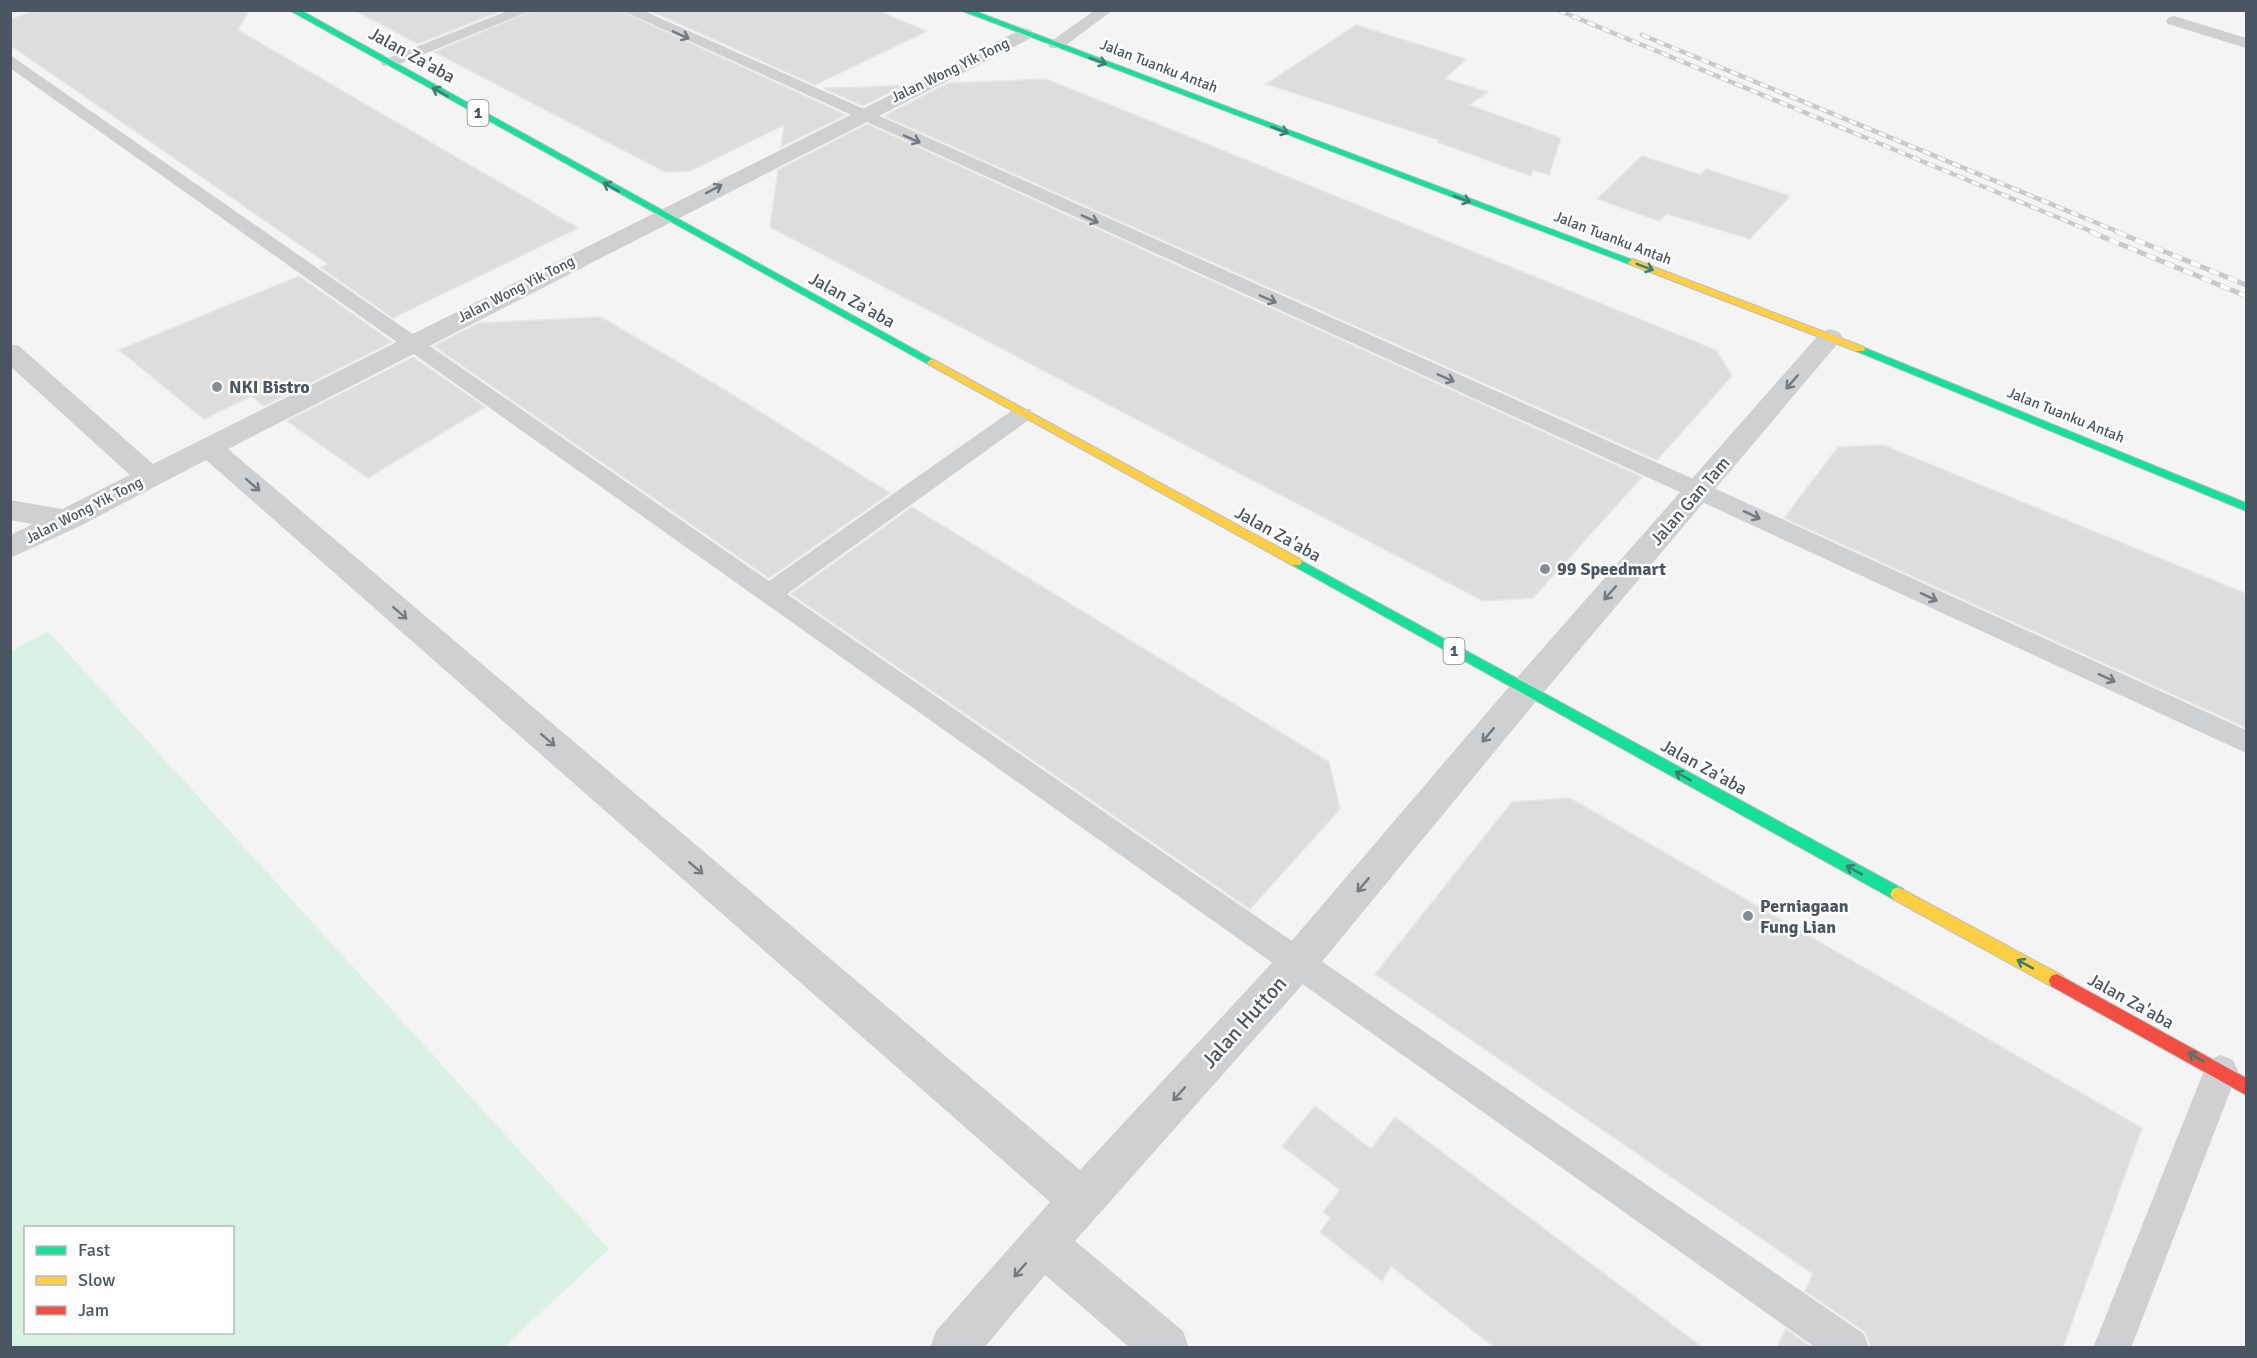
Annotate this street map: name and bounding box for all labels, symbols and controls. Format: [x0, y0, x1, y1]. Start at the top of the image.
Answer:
street label: Jalan Za'aba [365, 22, 459, 88]
one-way arrow [672, 29, 690, 41]
street label: Jalan Wong Yik Tong [888, 34, 1012, 106]
street label: Jalan Tuanku Antah [1098, 35, 1220, 97]
one-way arrow [1088, 56, 1106, 67]
one-way arrow [432, 86, 450, 97]
road number: 1 [468, 100, 488, 126]
one-way arrow [1270, 125, 1289, 136]
one-way arrow [903, 134, 921, 146]
one-way arrow [603, 181, 620, 193]
one-way arrow [705, 183, 722, 195]
one-way arrow [1453, 194, 1471, 205]
street label: Jalan Tuanku Antah [1552, 207, 1674, 269]
one-way arrow [1081, 214, 1099, 225]
street label: Jalan Wong Yik Tong [454, 252, 578, 326]
one-way arrow [1635, 263, 1654, 274]
street label: Jalan Za'aba [805, 267, 899, 333]
one-way arrow [1259, 293, 1277, 305]
one-way arrow [1437, 373, 1455, 384]
one-way arrow [1786, 374, 1799, 390]
place label: NKI Bistro [229, 376, 310, 398]
marker: NKI Bistro [210, 380, 224, 394]
street label: Jalan Tuanku Antah [2005, 383, 2127, 447]
street label: Jalan Gan Tam [1645, 452, 1735, 550]
street label: Jalan Wong Yik Tong [22, 473, 146, 547]
one-way arrow [244, 478, 260, 492]
street label: Jalan Za'aba [1231, 501, 1325, 567]
one-way arrow [1743, 510, 1761, 522]
place label: 99 Speedmart [1557, 558, 1666, 580]
marker: 99 Speedmart [1538, 562, 1552, 576]
one-way arrow [1604, 585, 1617, 601]
one-way arrow [1920, 591, 1938, 603]
one-way arrow [392, 606, 407, 620]
road number: 1 [1444, 638, 1464, 664]
one-way arrow [2097, 673, 2115, 684]
one-way arrow [1482, 727, 1495, 743]
one-way arrow [540, 733, 555, 747]
street label: Jalan Za'aba [1657, 734, 1751, 800]
one-way arrow [1675, 770, 1692, 782]
one-way arrow [687, 860, 703, 874]
one-way arrow [1846, 864, 1863, 876]
one-way arrow [1356, 877, 1370, 892]
place label: Perniagaan Fung Lian [1760, 895, 1849, 938]
marker: Perniagaan Fung Lian [1741, 909, 1755, 923]
one-way arrow [2017, 958, 2035, 969]
street label: Jalan Za'aba [2084, 968, 2178, 1034]
street label: Jalan Hutton [1196, 971, 1292, 1073]
one-way arrow [2188, 1051, 2206, 1062]
one-way arrow [1172, 1086, 1186, 1101]
legend [24, 1226, 234, 1334]
text: Fast [78, 1239, 110, 1261]
one-way arrow [1013, 1262, 1027, 1277]
text: Slow [78, 1269, 115, 1291]
text: Jam [78, 1299, 109, 1321]

